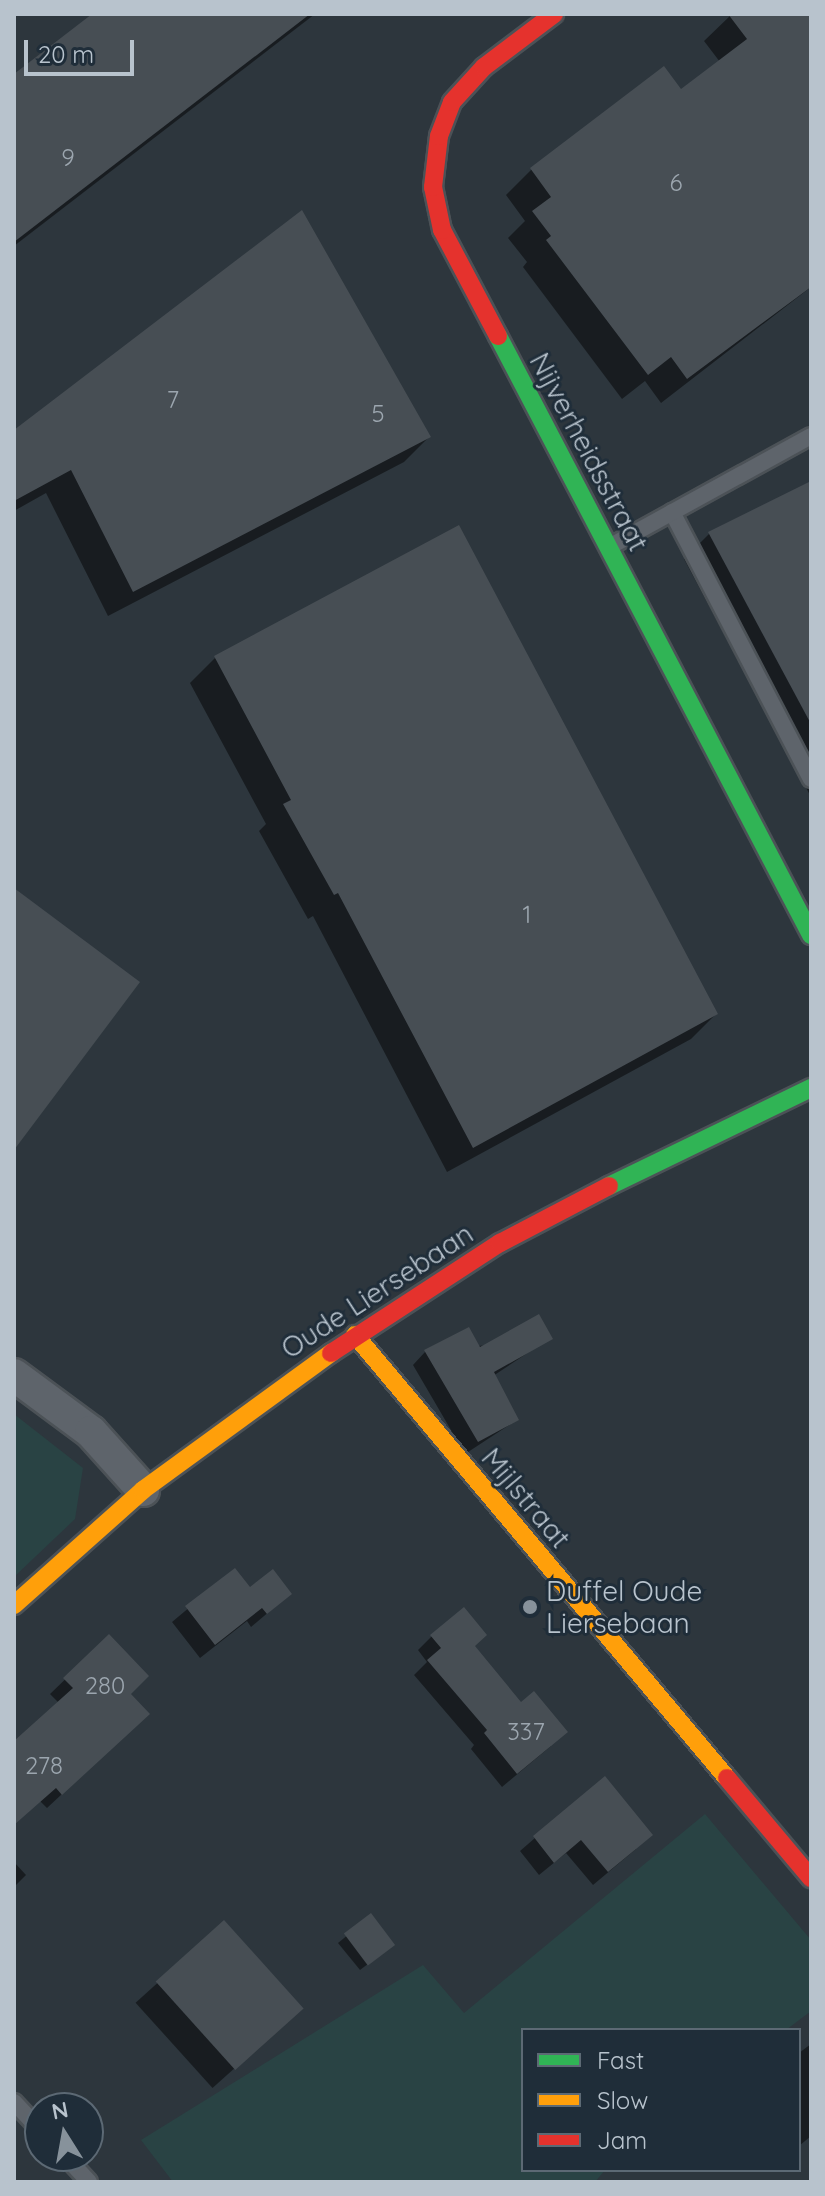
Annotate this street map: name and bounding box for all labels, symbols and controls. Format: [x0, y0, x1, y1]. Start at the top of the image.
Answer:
scale bar [28, 24, 138, 74]
text: 20 m [38, 39, 94, 69]
house number: 9 [61, 144, 75, 172]
house number: 6 [670, 169, 682, 197]
street label: Nijverheidsstraat [523, 347, 655, 557]
house number: 7 [167, 386, 179, 414]
house number: 5 [371, 400, 385, 428]
house number: 1 [523, 901, 531, 929]
street label: Oude Liersebaan [275, 1217, 479, 1365]
street label: Mijlstraat [475, 1441, 577, 1555]
place label: Duffel Oude Liersebaan [546, 1574, 702, 1640]
marker: Duffel Oude Liersebaan [521, 1598, 539, 1616]
house number: 280 [85, 1672, 125, 1700]
house number: 337 [507, 1718, 545, 1746]
house number: 278 [25, 1752, 63, 1780]
legend [521, 2028, 801, 2172]
text: Fast [597, 2045, 644, 2075]
text: Slow [597, 2085, 648, 2115]
north arrow [24, 2092, 104, 2172]
text: N [49, 2095, 70, 2126]
text: Jam [597, 2125, 647, 2155]

